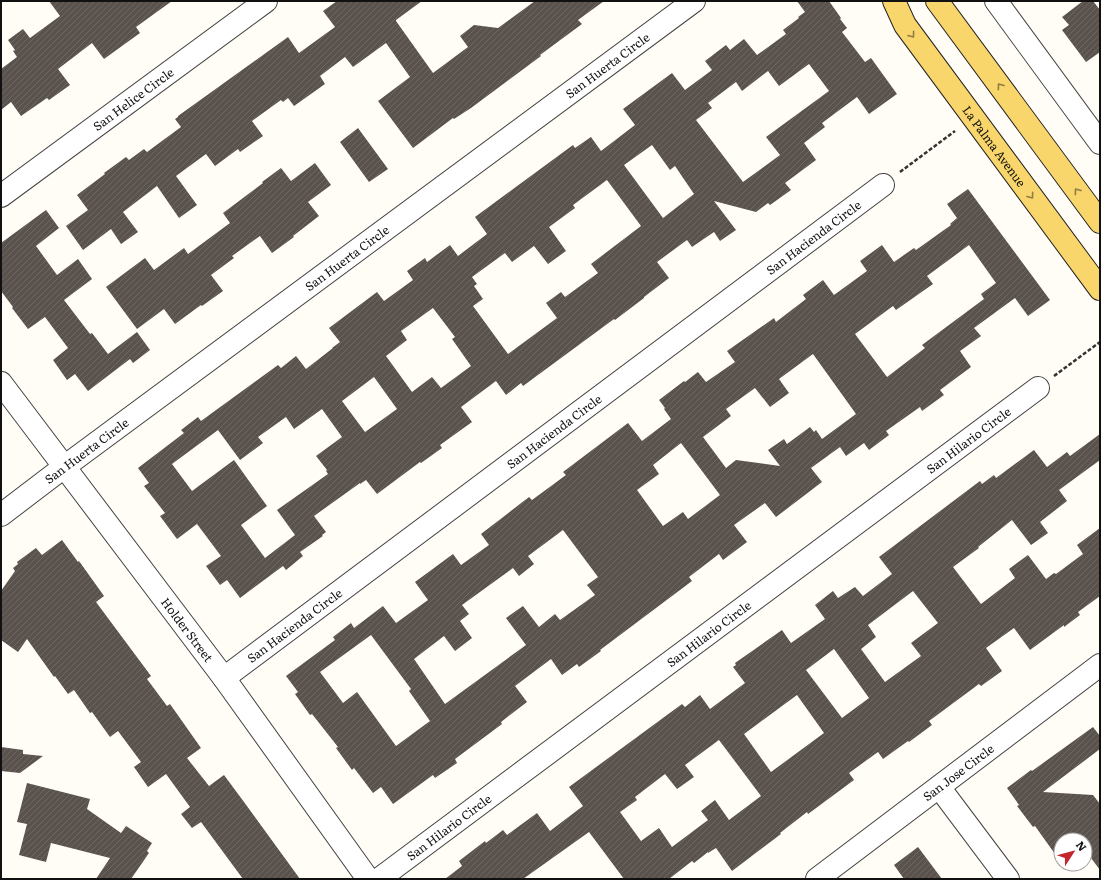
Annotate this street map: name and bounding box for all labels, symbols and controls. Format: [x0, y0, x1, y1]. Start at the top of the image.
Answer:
street label: San Huerta Circle [562, 28, 653, 102]
one-way arrow [908, 31, 915, 38]
street label: San Helice Circle [89, 63, 177, 135]
one-way arrow [997, 83, 1005, 90]
street label: La Palma Avenue [958, 102, 1030, 190]
one-way arrow [1075, 188, 1082, 195]
one-way arrow [1026, 192, 1034, 199]
street label: San Hacienda Circle [762, 196, 865, 279]
street label: San Huerta Circle [301, 221, 393, 295]
street label: San Hacienda Circle [503, 390, 605, 473]
street label: San Hilario Circle [922, 402, 1014, 477]
street label: San Huerta Circle [41, 413, 132, 488]
street label: San Hacienda Circle [243, 584, 346, 667]
street label: Holder Street [157, 594, 218, 666]
street label: San Hilario Circle [663, 596, 755, 671]
street label: San Jose Circle [919, 739, 997, 805]
street label: San Hilario Circle [403, 790, 495, 865]
north arrow [1053, 832, 1093, 872]
text: N [1073, 837, 1091, 854]

